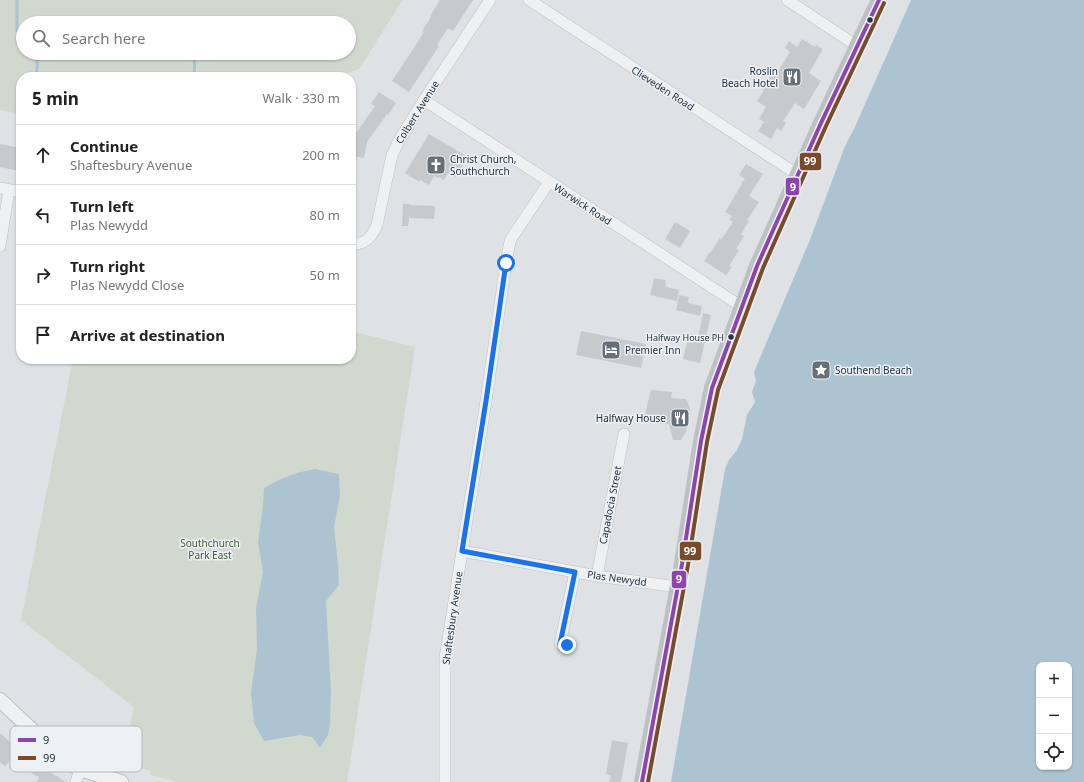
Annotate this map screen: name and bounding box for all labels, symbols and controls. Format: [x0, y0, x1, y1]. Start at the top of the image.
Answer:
unlabelled marker [865, 15, 875, 25]
search box [16, 16, 356, 60]
icon: search [30, 27, 52, 49]
text: Search here [62, 28, 145, 48]
street label: Clieveden Road [629, 62, 697, 114]
place label: Roslin Beach Hotel [721, 64, 778, 90]
restaurant icon: Roslin Beach Hotel [781, 66, 803, 88]
street label: Colbert Avenue [392, 77, 442, 146]
text: 5 min [32, 87, 79, 110]
text: Walk · 330 m [262, 89, 340, 107]
text: Continue [70, 136, 138, 156]
icon: ahead [32, 144, 54, 166]
text: 200 m [302, 146, 340, 164]
place label: Christ Church, Southchurch [450, 152, 516, 178]
line badge: 99 [799, 152, 822, 171]
text: 99 [804, 153, 816, 168]
church icon: Christ Church, Southchurch [425, 154, 447, 176]
text: Shaftesbury Avenue [70, 156, 192, 174]
line badge: 9 [785, 177, 800, 196]
text: 9 [790, 179, 796, 194]
street label: Warwick Road [551, 180, 615, 228]
text: Turn left [70, 196, 134, 216]
icon: left [32, 204, 54, 226]
text: 80 m [310, 206, 340, 224]
text: Plas Newydd [70, 216, 148, 234]
route start [497, 254, 515, 272]
text: Turn right [70, 256, 145, 276]
icon: right [32, 264, 54, 286]
text: 50 m [310, 266, 340, 284]
text: Plas Newydd Close [70, 276, 184, 294]
icon: arrive [32, 324, 54, 346]
text: Arrive at destination [70, 325, 225, 345]
place label: Halfway House PH [646, 331, 724, 344]
marker: Halfway House PH [726, 332, 736, 342]
hotel icon: Premier Inn [600, 339, 622, 361]
place label: Premier Inn [625, 343, 681, 357]
place icon: Southend Beach [810, 359, 832, 381]
place label: Southend Beach [835, 363, 912, 377]
restaurant icon: Halfway House [669, 407, 691, 429]
place label: Halfway House [596, 411, 666, 425]
street label: Capadocia Street [596, 464, 625, 545]
park label: Southchurch Park East [180, 536, 240, 562]
line badge: 99 [679, 541, 702, 561]
text: 99 [684, 543, 696, 558]
street label: Plas Newydd [586, 567, 648, 589]
street label: Shaftesbury Avenue [439, 570, 466, 666]
line badge: 9 [671, 570, 687, 589]
text: 9 [676, 571, 682, 586]
route end [558, 636, 576, 654]
map controls [1036, 662, 1072, 770]
button: + [1036, 662, 1072, 698]
button: − [1036, 698, 1072, 734]
legend [10, 726, 142, 772]
text: 9 [43, 732, 49, 747]
button: locate [1036, 734, 1072, 770]
text: 99 [43, 750, 56, 765]

